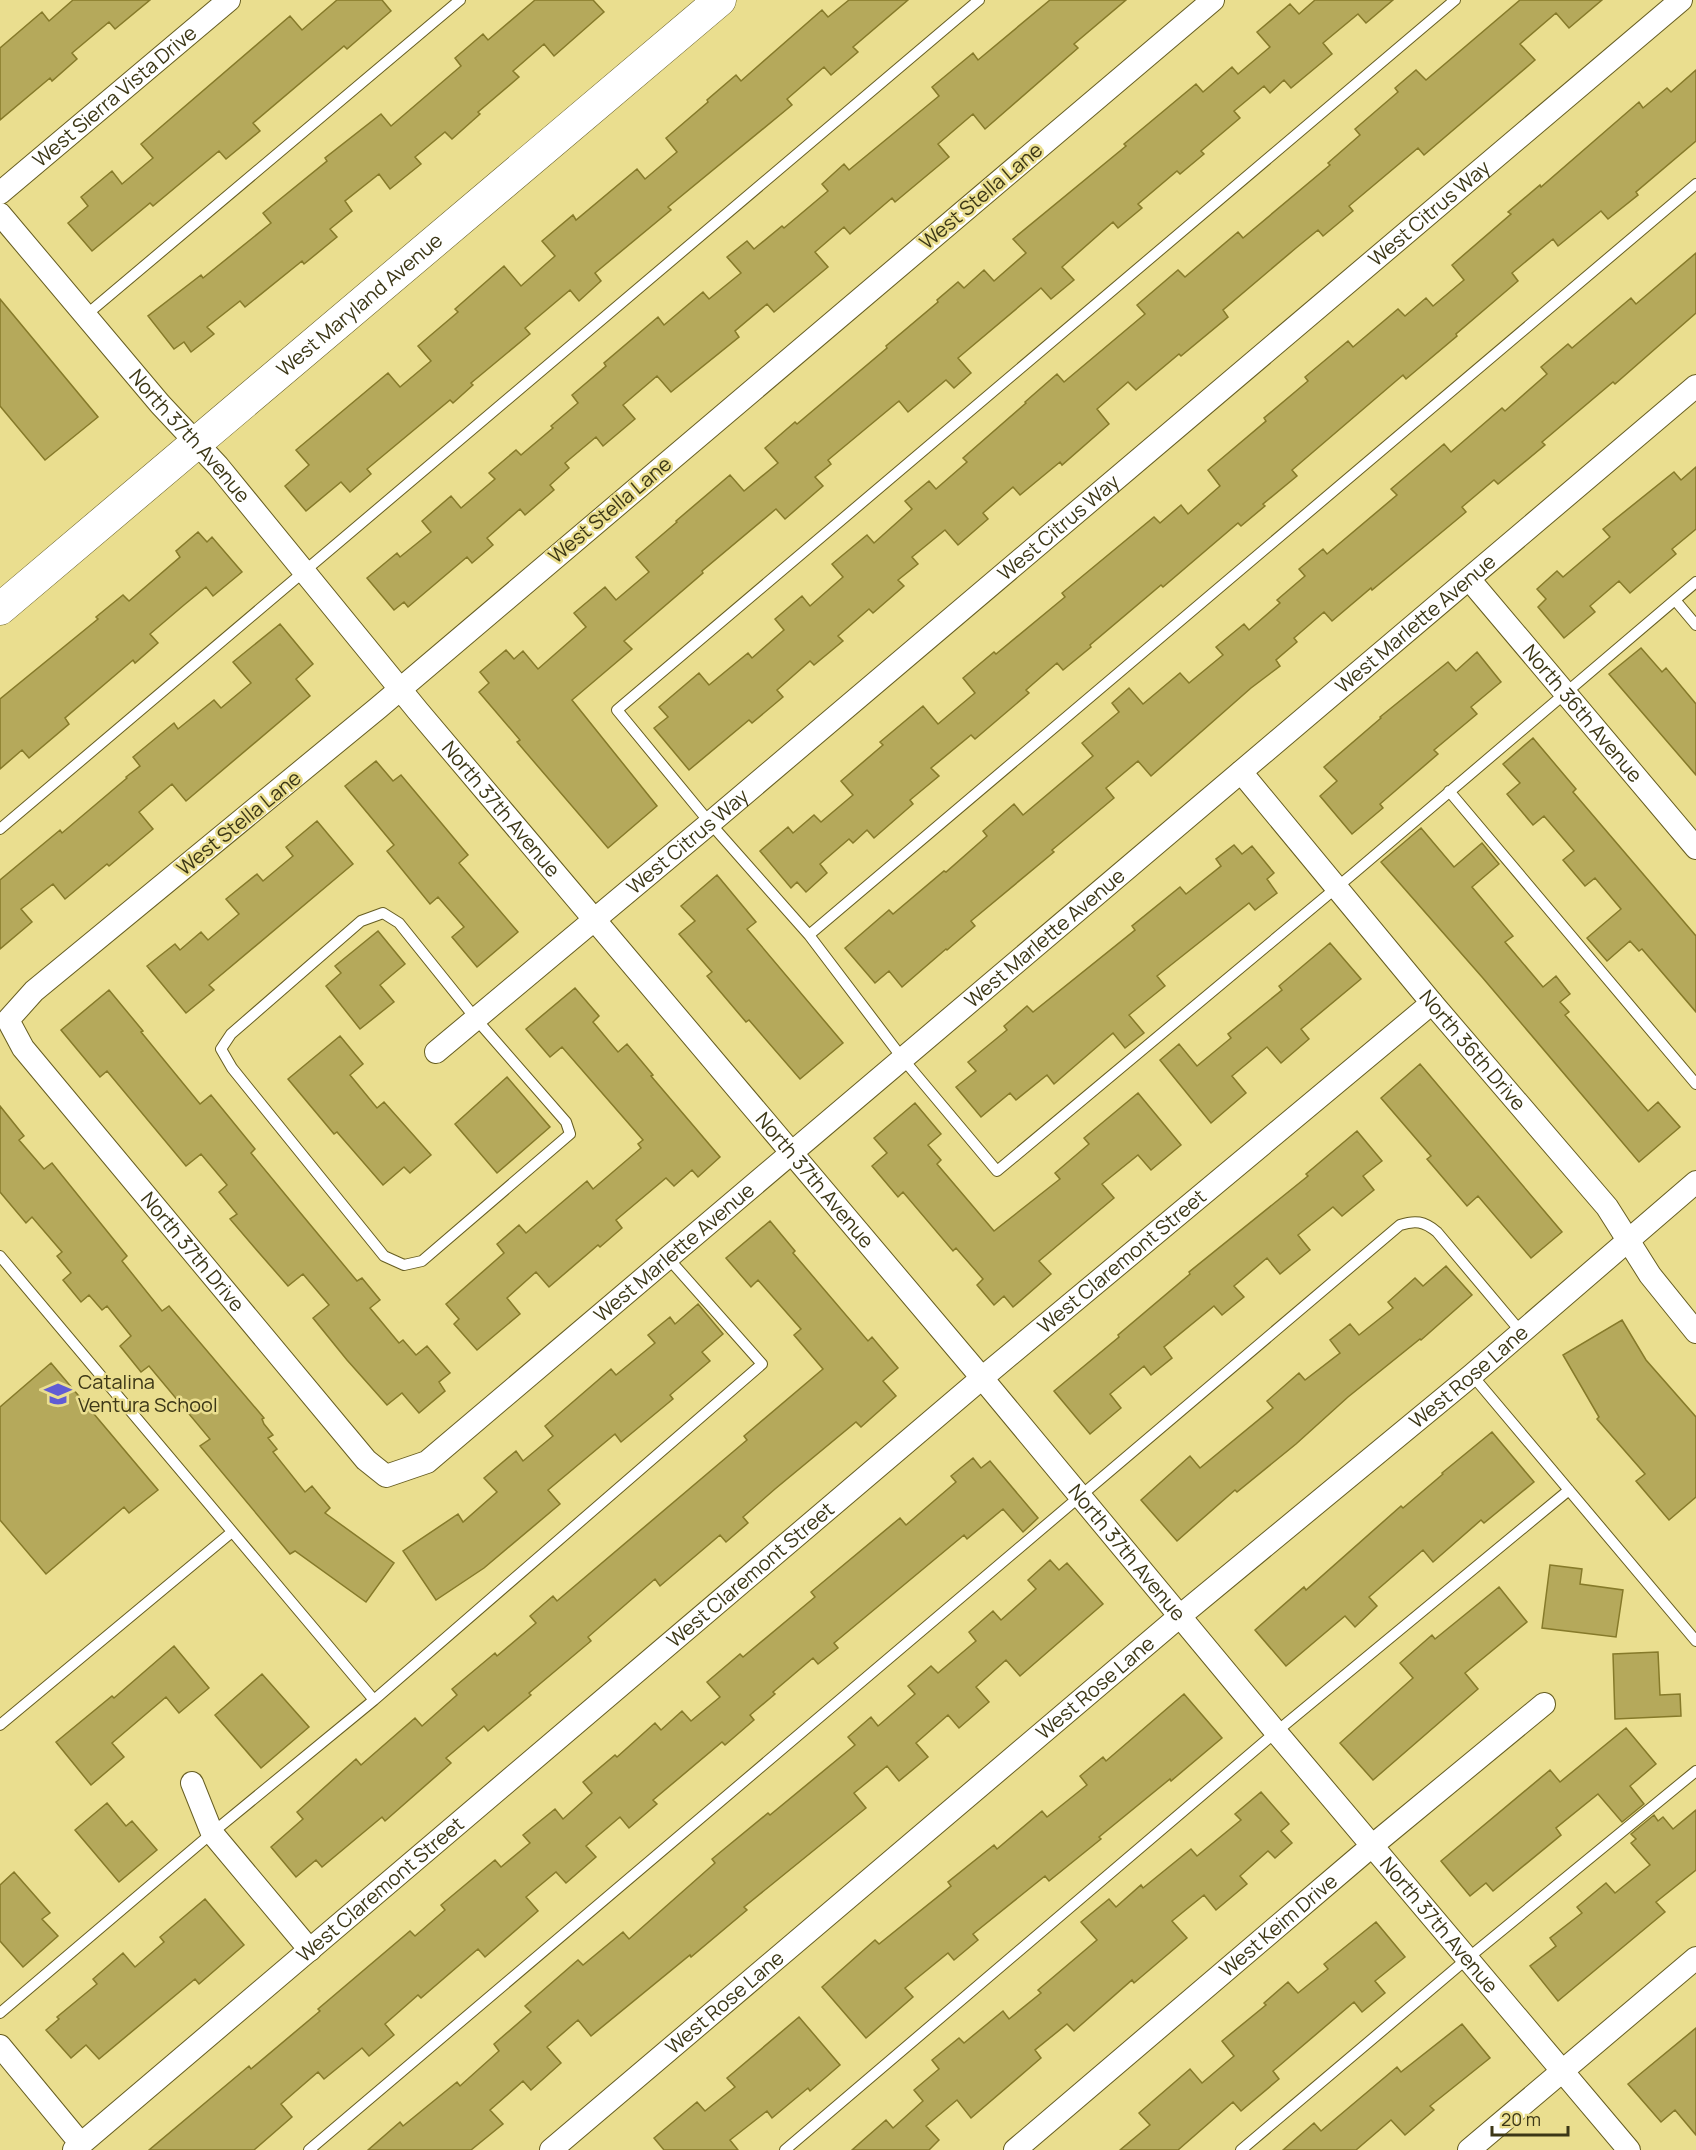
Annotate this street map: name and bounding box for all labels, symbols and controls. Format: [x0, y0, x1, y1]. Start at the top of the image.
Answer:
street label: West Sierra Vista Drive [27, 19, 202, 173]
street label: West Stella Lane [914, 136, 1048, 255]
street label: West Citrus Way [1363, 153, 1496, 272]
street label: West Maryland Avenue [271, 227, 448, 382]
street label: North 37th Avenue [123, 363, 257, 508]
street label: West Stella Lane [543, 450, 677, 569]
street label: West Citrus Way [992, 468, 1125, 586]
street label: West Marlette Avenue [1329, 548, 1501, 699]
street label: North 36th Avenue [1517, 639, 1649, 788]
street label: North 37th Avenue [436, 735, 567, 882]
street label: West Stella Lane [171, 764, 306, 881]
street label: West Citrus Way [621, 782, 754, 900]
street label: West Marlette Avenue [959, 862, 1130, 1013]
street label: North 36th Drive [1414, 984, 1532, 1116]
street label: North 37th Avenue [750, 1106, 880, 1254]
street label: West Marlette Avenue [588, 1176, 760, 1328]
street label: West Claremont Street [1032, 1183, 1212, 1339]
street label: North 37th Drive [135, 1186, 251, 1317]
street label: West Rose Lane [1403, 1319, 1533, 1434]
place label: Catalina Ventura School [78, 1368, 218, 1418]
school or university icon: Catalina Ventura School [43, 1379, 73, 1409]
street label: North 37th Avenue [1063, 1478, 1192, 1626]
street label: West Claremont Street [661, 1496, 840, 1653]
street label: West Rose Lane [1030, 1630, 1160, 1745]
street label: West Claremont Street [291, 1810, 469, 1968]
street label: North 37th Avenue [1374, 1851, 1505, 1999]
street label: West Keim Drive [1213, 1867, 1343, 1983]
street label: West Rose Lane [660, 1944, 789, 2060]
scale bar [1492, 2099, 1568, 2137]
text: 20 m [1501, 2107, 1541, 2131]

